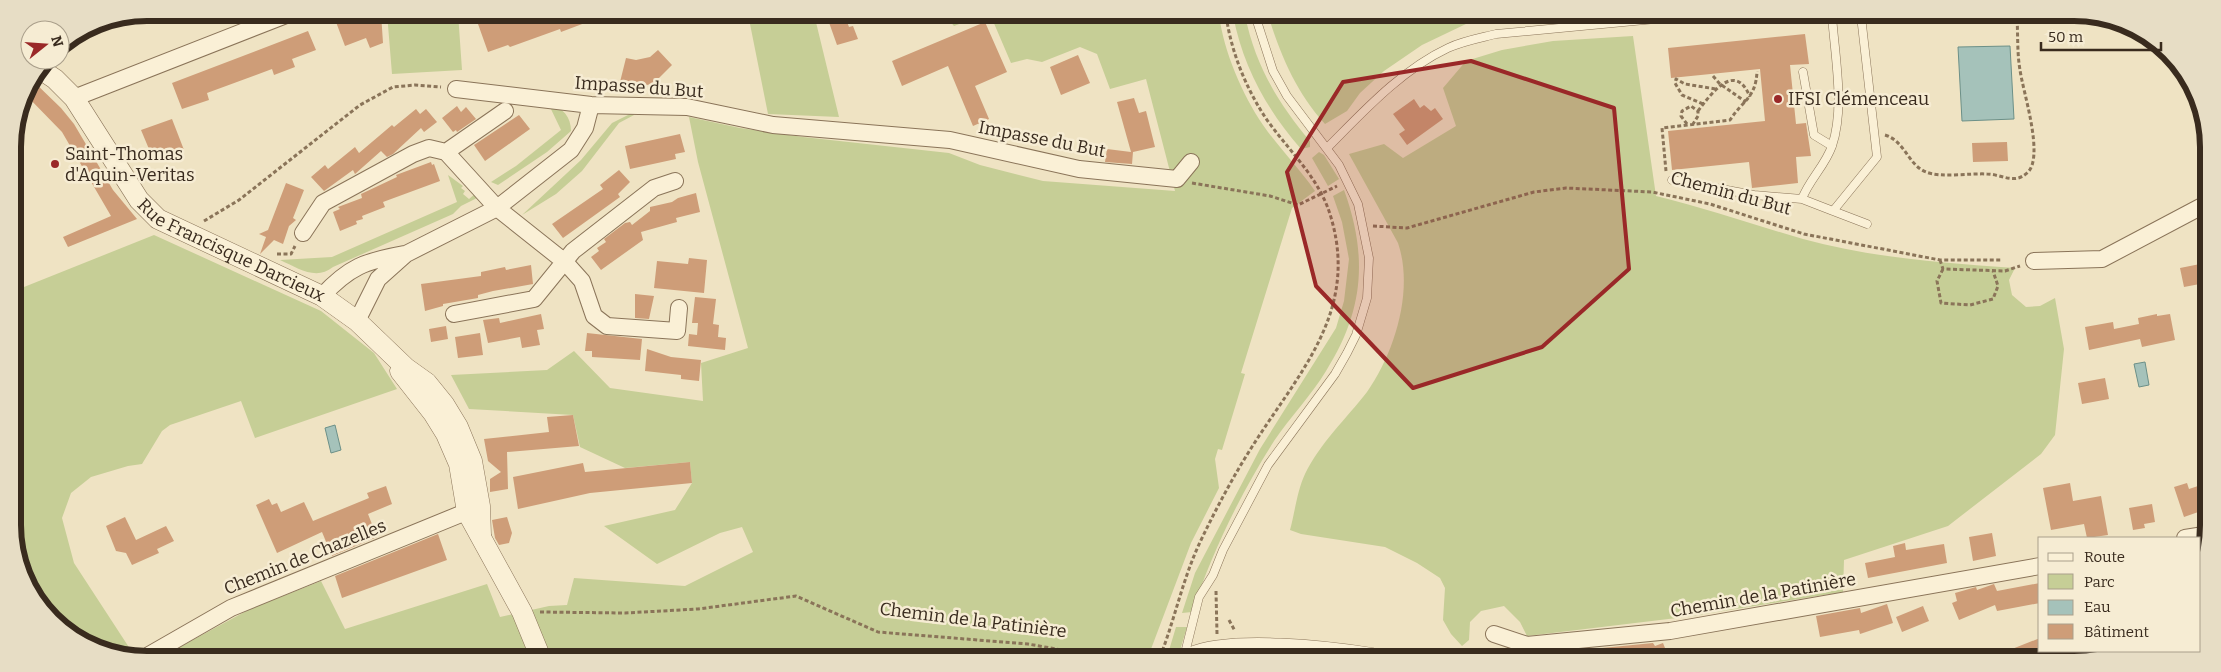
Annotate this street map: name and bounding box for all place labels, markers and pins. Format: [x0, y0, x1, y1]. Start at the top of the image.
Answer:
place label: IFSI Clémenceau [1788, 88, 1929, 110]
marker: IFSI Clémenceau [1772, 93, 1784, 105]
place label: Saint-Thomas d'Aquin-Veritas [65, 143, 195, 186]
marker: Saint-Thomas d'Aquin-Veritas [49, 158, 61, 170]

